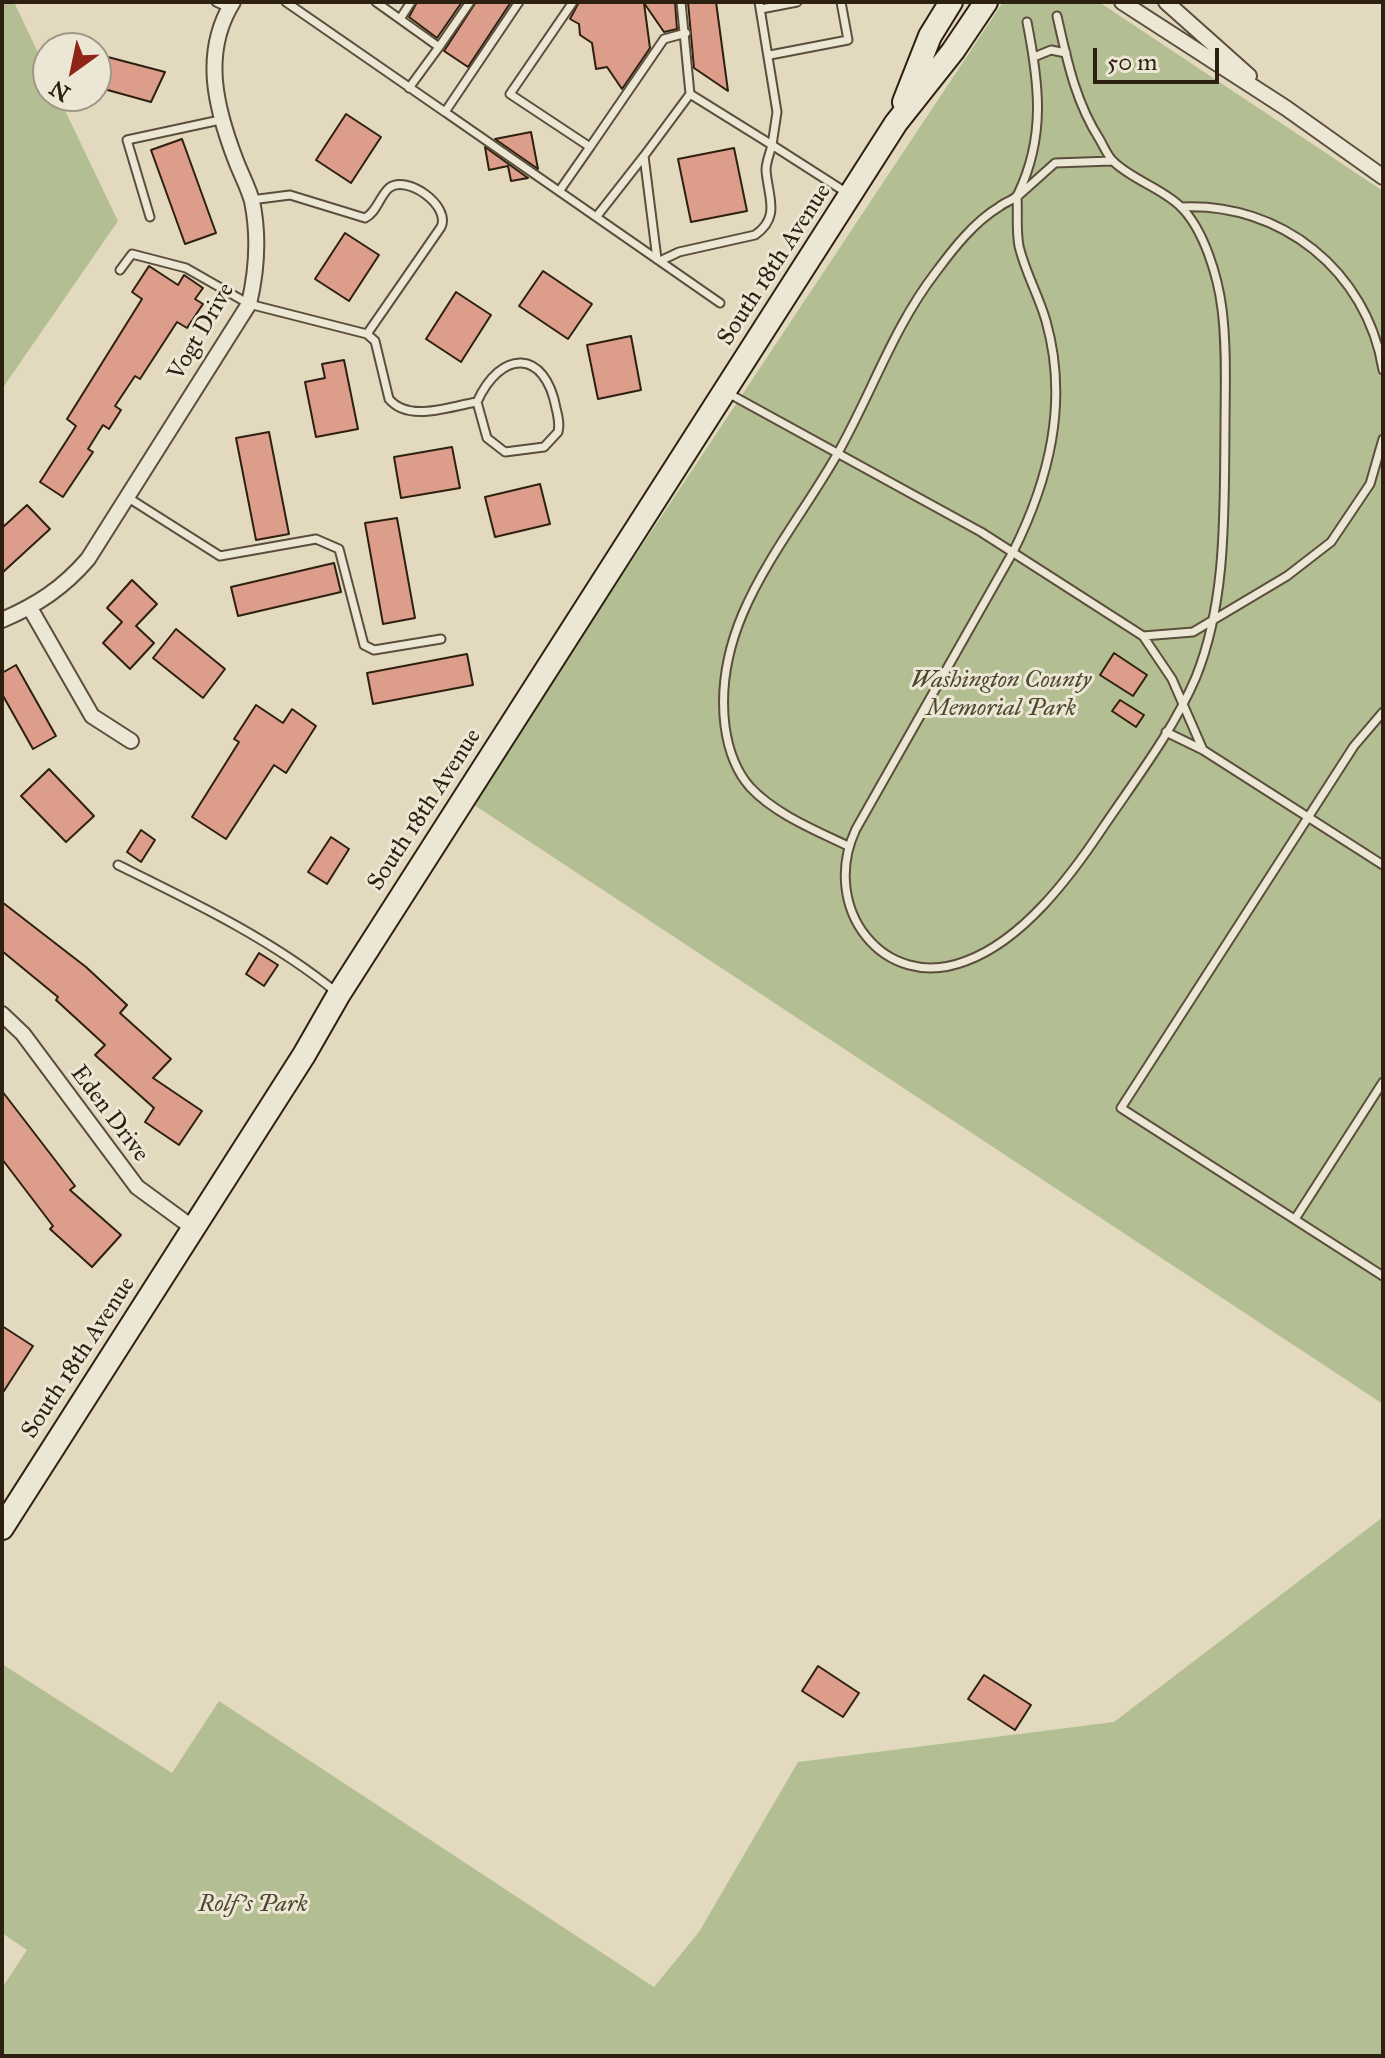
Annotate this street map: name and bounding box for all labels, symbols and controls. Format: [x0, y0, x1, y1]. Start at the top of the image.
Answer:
north arrow [32, 32, 112, 112]
scale bar [1097, 32, 1223, 82]
text: 50 m [1107, 47, 1157, 77]
text: N [45, 74, 75, 107]
street label: South 18th Avenue [712, 179, 838, 351]
street label: Vogt Drive [163, 278, 241, 386]
park label: Washington County Memorial Park [911, 667, 1091, 723]
street label: South 18th Avenue [362, 724, 488, 896]
street label: Eden Drive [64, 1060, 154, 1168]
street label: South 18th Avenue [16, 1272, 142, 1444]
park label: Rolf's Park [198, 1891, 308, 1919]

